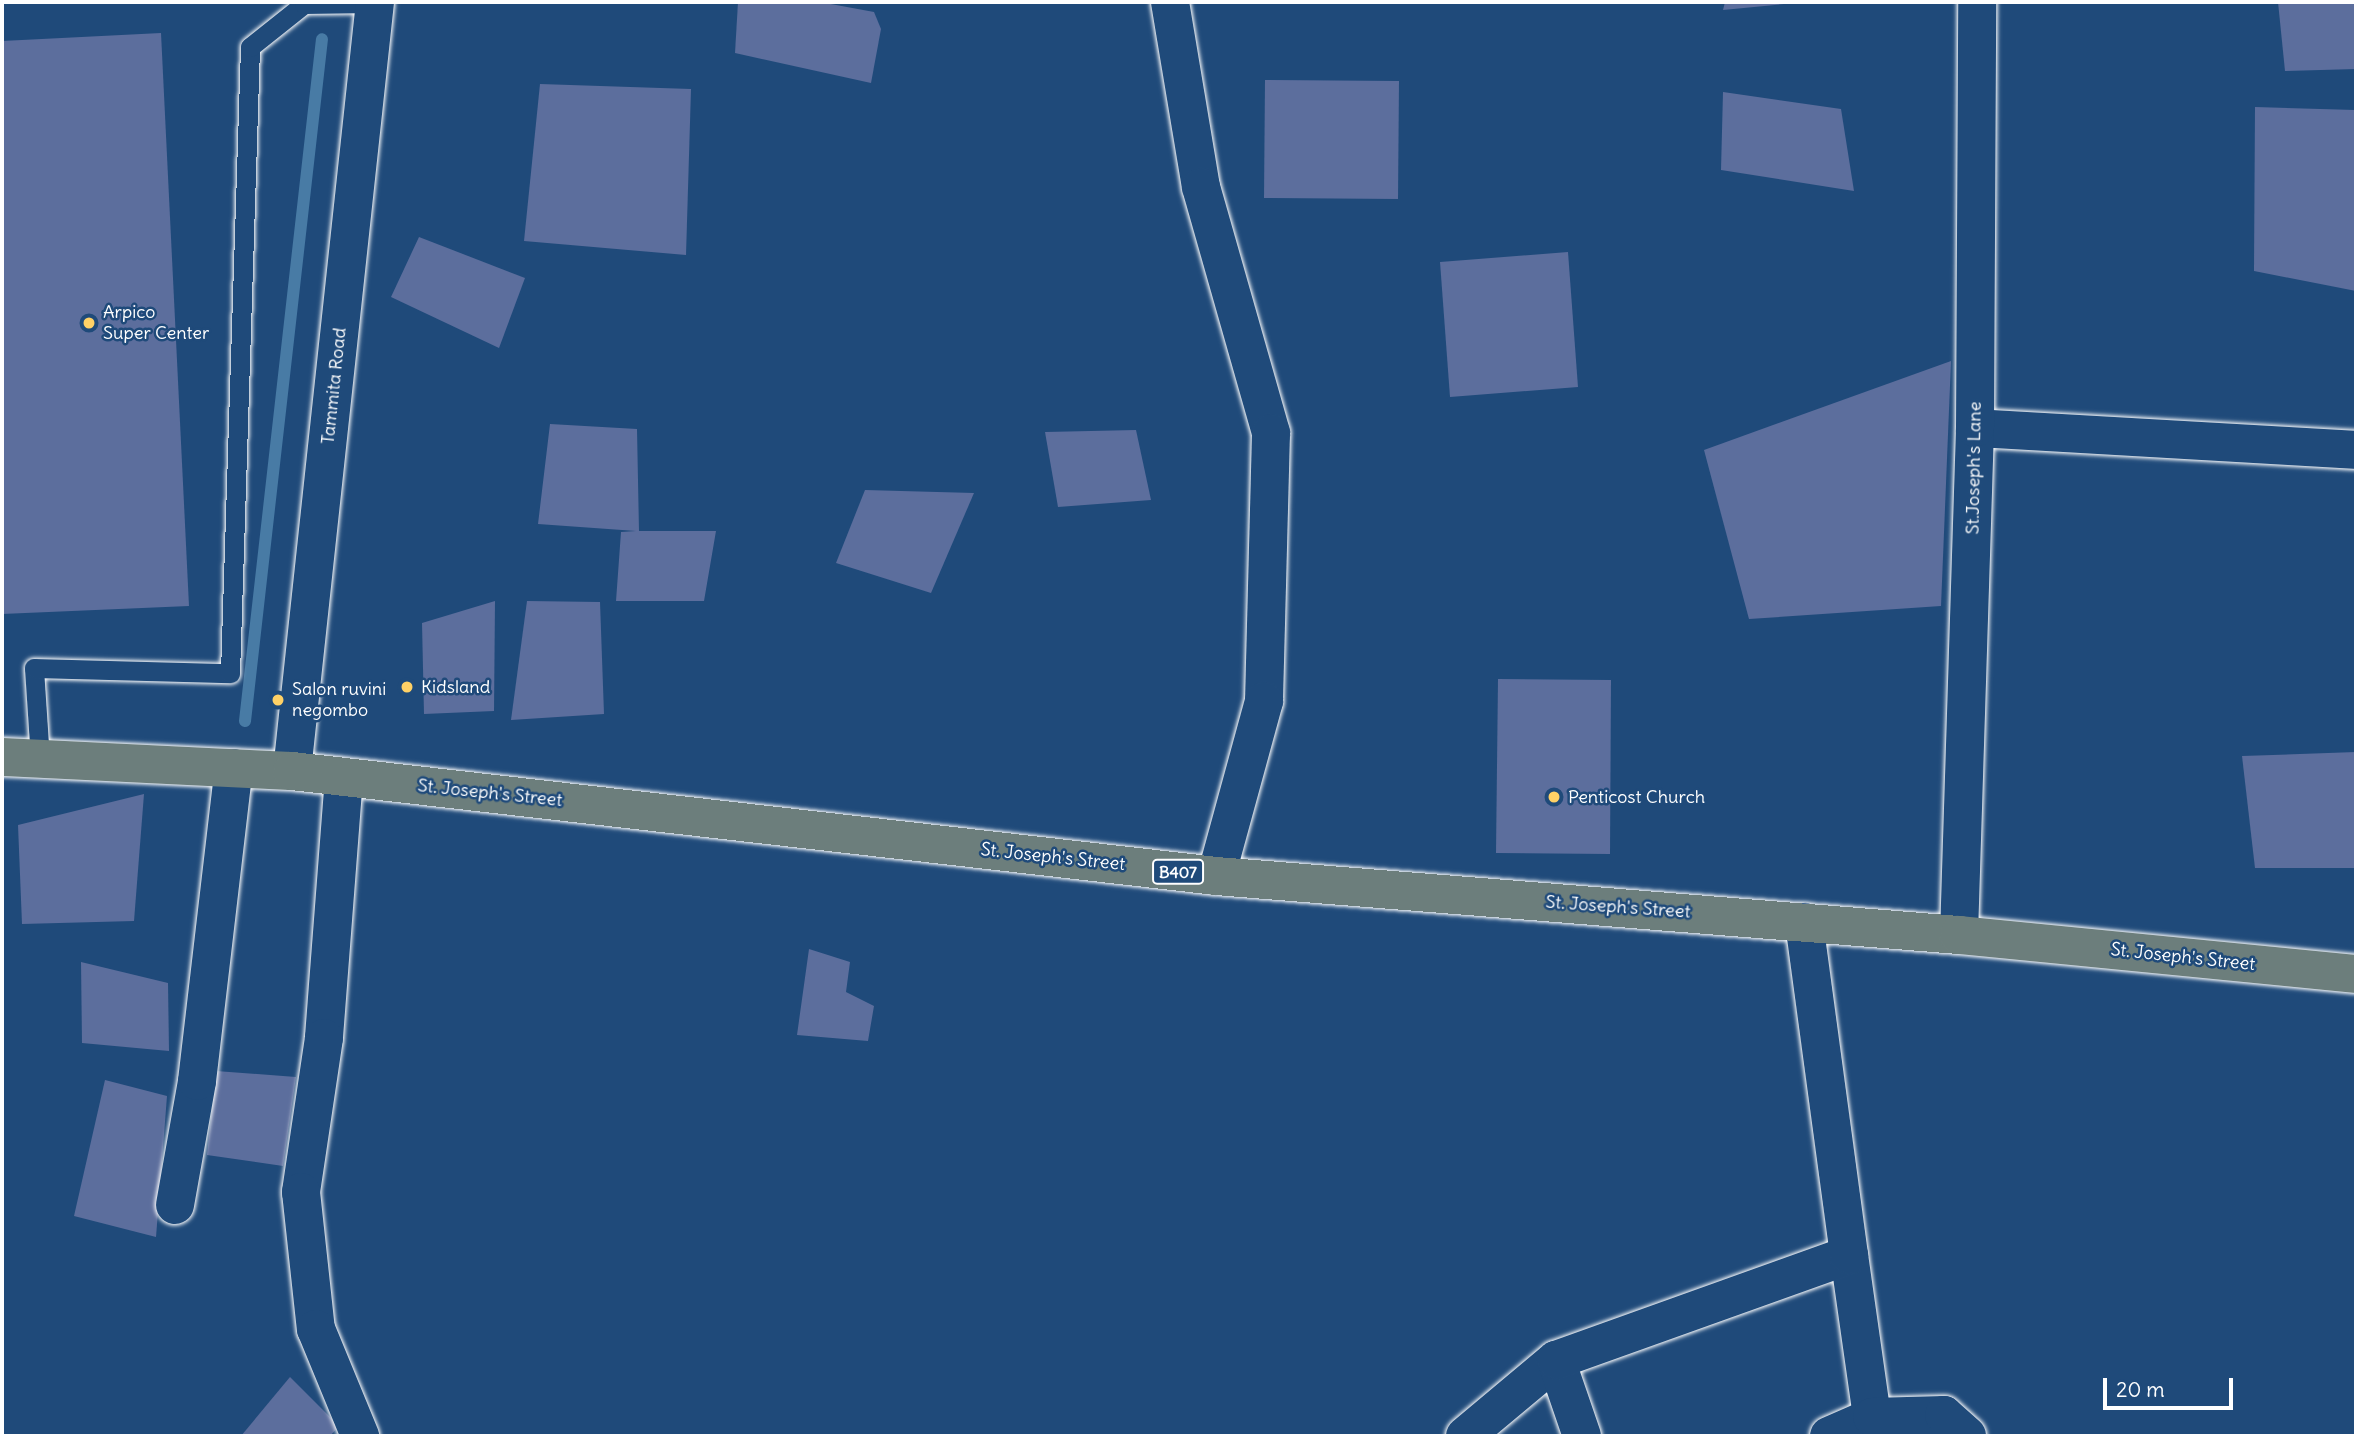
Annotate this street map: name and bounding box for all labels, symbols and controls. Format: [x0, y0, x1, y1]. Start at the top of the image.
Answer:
place label: Arpico Super Center [103, 302, 209, 344]
marker: Arpico Super Center [81, 315, 97, 331]
street label: Tammita Road [317, 327, 351, 445]
street label: St.Joseph's Lane [1962, 401, 1986, 535]
place label: Kidsland [421, 676, 490, 698]
place label: Salon ruvini negombo [292, 679, 386, 722]
marker: Kidsland [399, 679, 415, 695]
marker: Salon ruvini negombo [270, 692, 286, 708]
street label: St. Joseph's Street [417, 775, 563, 811]
place label: Penticost Church [1568, 786, 1705, 808]
marker: Penticost Church [1546, 789, 1562, 805]
street label: St. Joseph's Street [980, 839, 1126, 875]
road number: B407 [1152, 860, 1204, 884]
street label: St. Joseph's Street [1545, 891, 1691, 923]
street label: St. Joseph's Street [2110, 939, 2256, 975]
scale bar [2106, 1364, 2236, 1408]
text: 20 m [2116, 1376, 2165, 1403]

